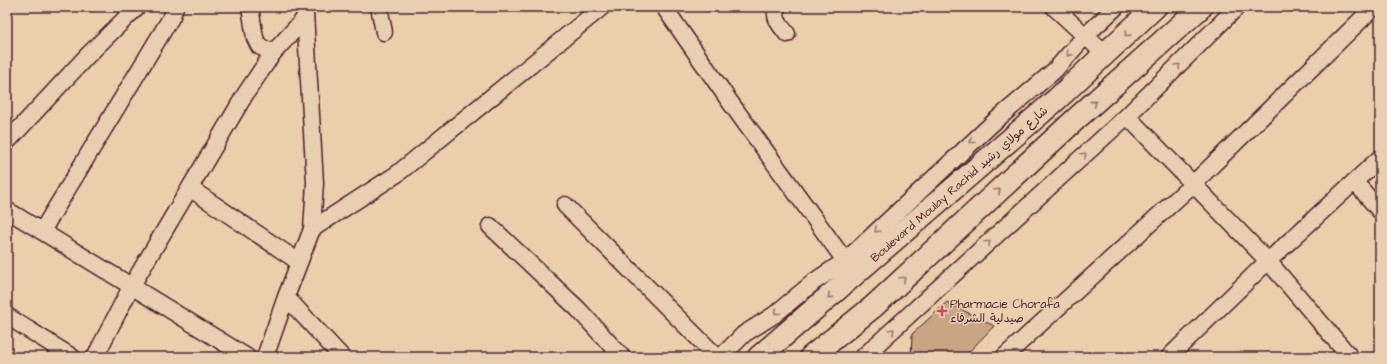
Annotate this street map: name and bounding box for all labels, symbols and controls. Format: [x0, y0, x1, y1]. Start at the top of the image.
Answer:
one-way arrow [1124, 29, 1132, 37]
one-way arrow [1066, 50, 1073, 57]
one-way arrow [1173, 63, 1181, 71]
one-way arrow [1089, 101, 1096, 108]
street label: Boulevard Moulay Rachid شارع مولاي رشيد [867, 102, 1053, 267]
one-way arrow [970, 137, 977, 144]
one-way arrow [1079, 153, 1087, 160]
one-way arrow [993, 188, 1001, 196]
one-way arrow [874, 225, 882, 232]
one-way arrow [983, 241, 991, 248]
one-way arrow [898, 277, 906, 284]
one-way arrow [828, 292, 835, 299]
place label: Pharmacie Chorafa صيدلية الشرفاء [950, 296, 1060, 327]
marker: Pharmacie Chorafa صيدلية الشرفاء [937, 306, 947, 316]
one-way arrow [775, 308, 782, 315]
one-way arrow [887, 329, 895, 336]

